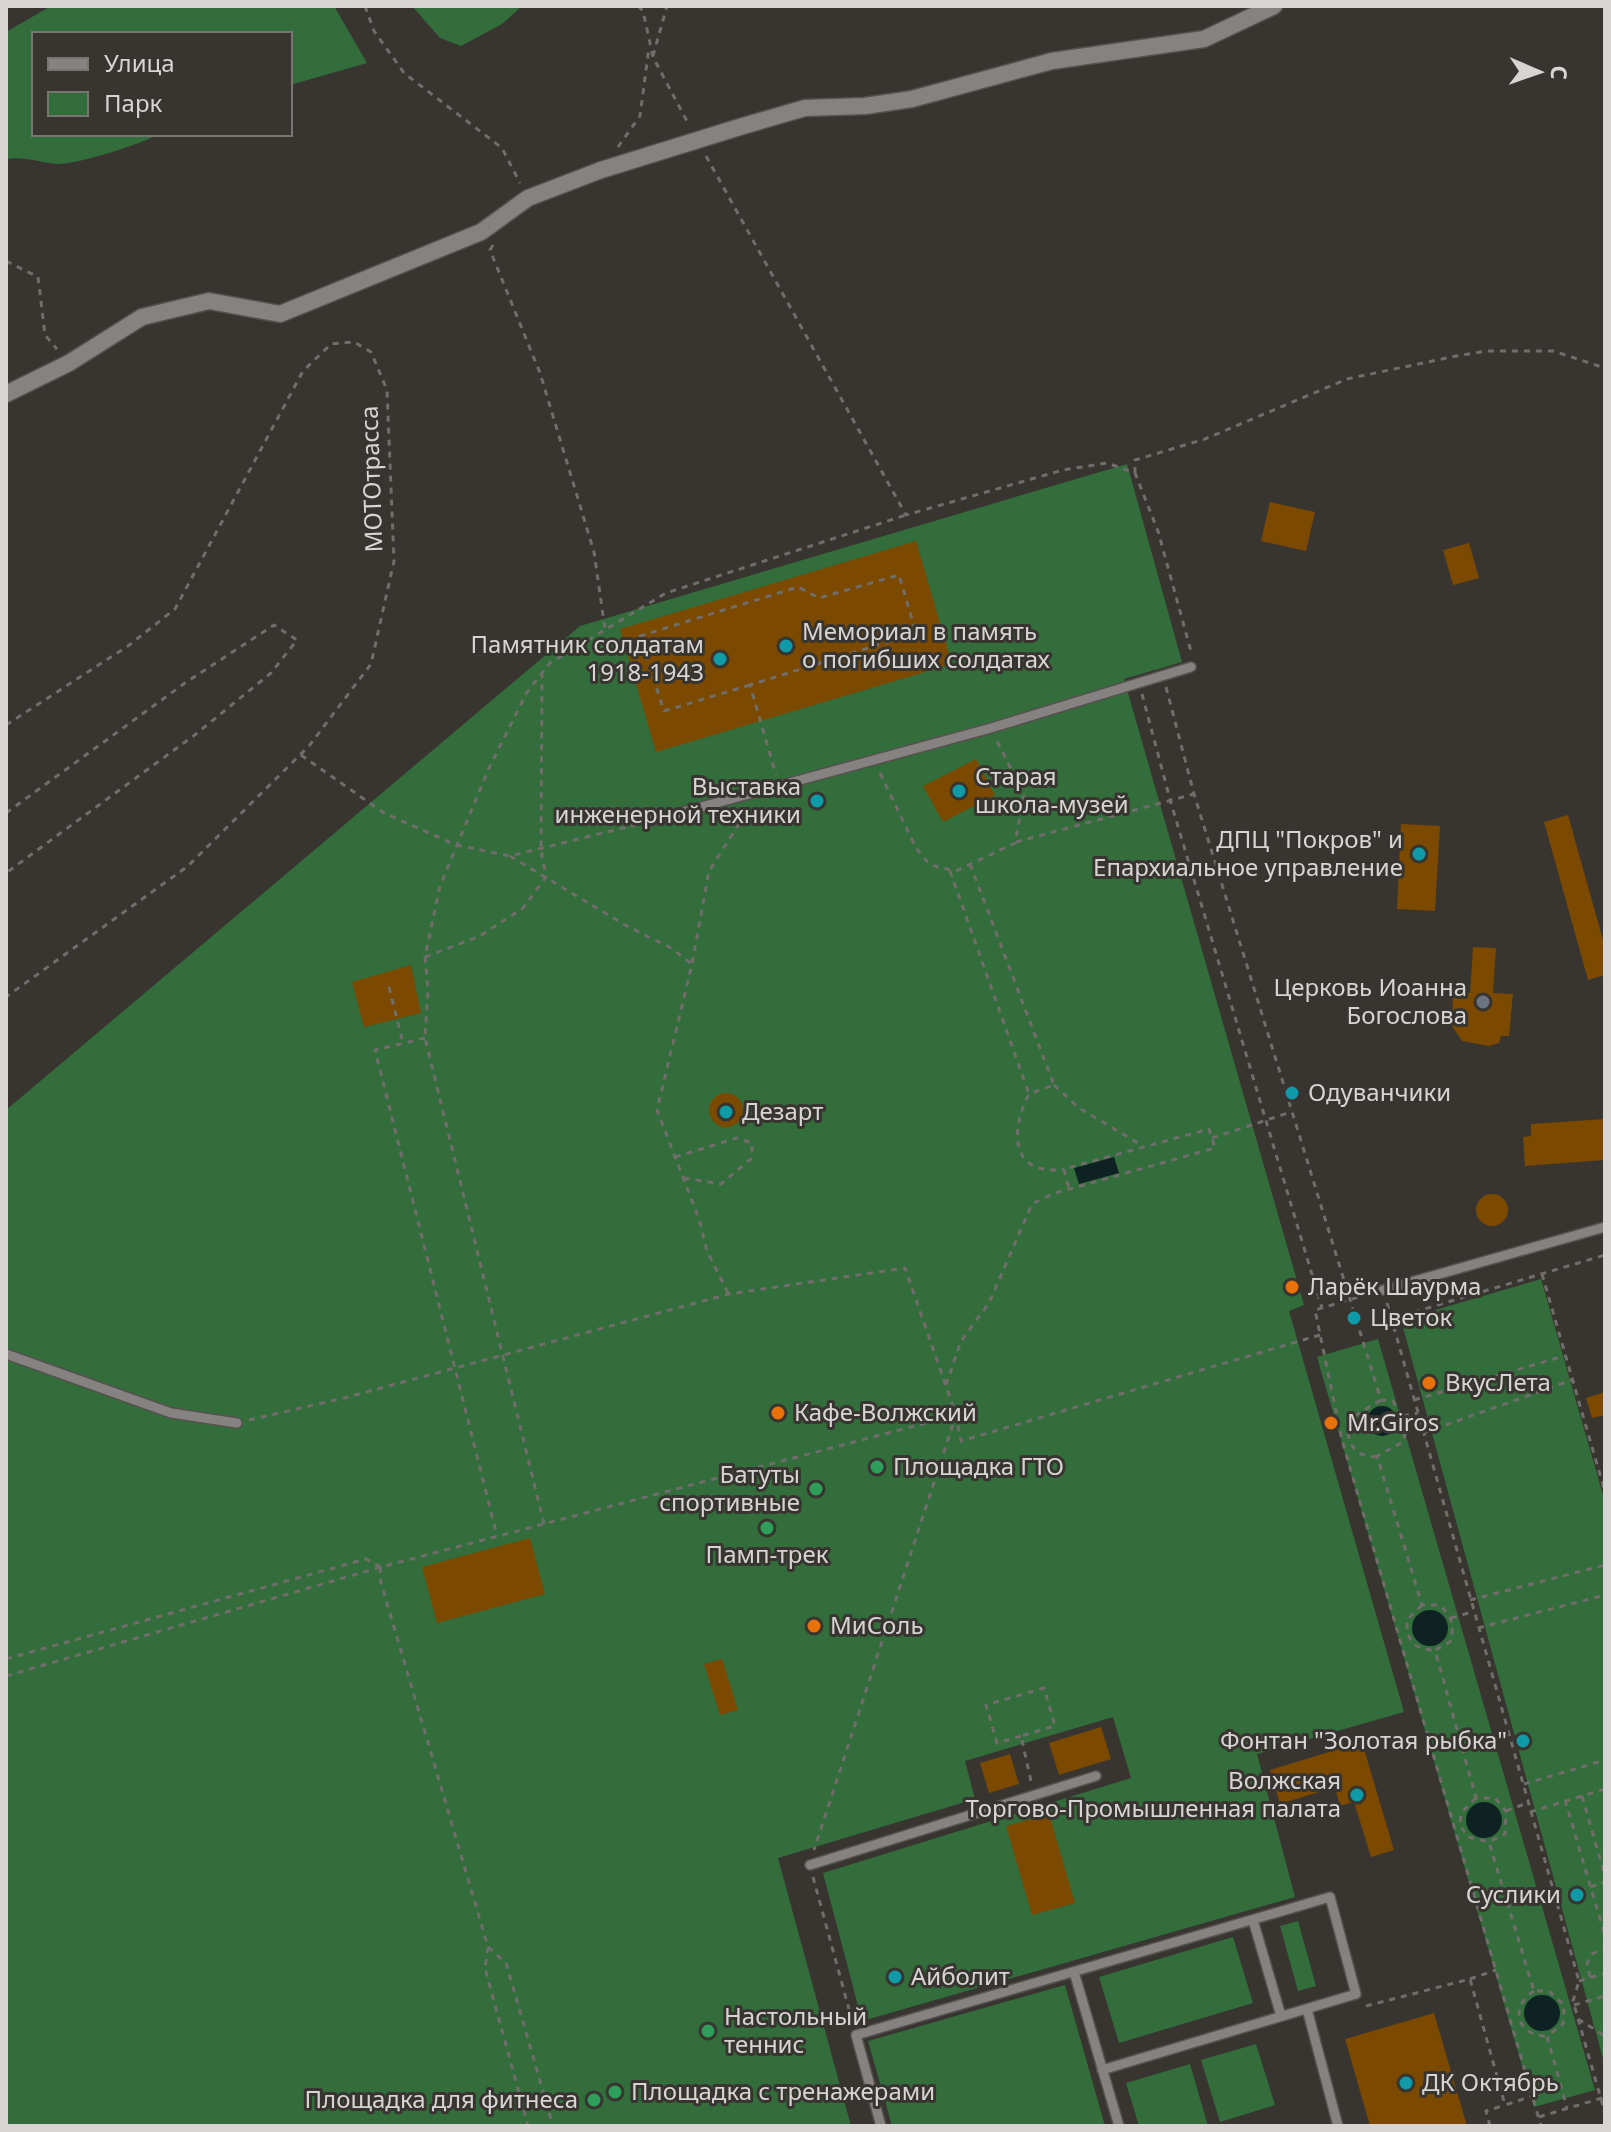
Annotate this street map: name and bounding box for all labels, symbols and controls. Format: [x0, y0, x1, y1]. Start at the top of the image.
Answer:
legend [32, 32, 292, 136]
north arrow [1499, 32, 1579, 112]
text: Улица [104, 46, 175, 79]
text: С [1545, 65, 1575, 80]
text: Парк [104, 86, 163, 119]
street label: МОТОтрасса [351, 405, 390, 553]
place label: Мемориал в память о погибших солдатах [802, 614, 1051, 675]
place label: Памятник солдатам 1918-1943 [470, 627, 704, 688]
marker: Мемориал в память о погибших солдатах [777, 637, 795, 655]
marker: Памятник солдатам 1918-1943 [711, 650, 729, 668]
place label: Старая школа-музей [975, 759, 1129, 820]
place label: Выставка инженерной техники [554, 769, 801, 830]
marker: Старая школа-музей [950, 782, 968, 800]
marker: Выставка инженерной техники [808, 792, 826, 810]
place label: ДПЦ "Покров" и Епархиальное управление [1093, 822, 1403, 883]
marker: ДПЦ "Покров" и Епархиальное управление [1410, 845, 1428, 863]
place label: Церковь Иоанна Богослова [1273, 970, 1467, 1031]
marker: Церковь Иоанна Богослова [1474, 993, 1492, 1011]
place label: Одуванчики [1308, 1075, 1451, 1108]
marker: Одуванчики [1283, 1084, 1301, 1102]
place label: Дезарт [742, 1094, 823, 1127]
marker: Дезарт [717, 1103, 735, 1121]
place label: Ларёк Шаурма [1308, 1269, 1481, 1302]
marker: Ларёк Шаурма [1283, 1278, 1301, 1296]
place label: Цветок [1370, 1300, 1452, 1333]
marker: Цветок [1345, 1309, 1363, 1327]
place label: ВкусЛета [1445, 1365, 1551, 1398]
marker: ВкусЛета [1420, 1374, 1438, 1392]
place label: Кафе-Волжский [794, 1395, 977, 1428]
marker: Кафе-Волжский [769, 1404, 787, 1422]
place label: Mr.Giros [1347, 1405, 1439, 1438]
marker: Mr.Giros [1322, 1414, 1340, 1432]
place label: Площадка ГТО [893, 1449, 1064, 1482]
place label: Батуты спортивные [659, 1457, 800, 1518]
marker: Площадка ГТО [868, 1458, 886, 1476]
marker: Батуты спортивные [807, 1480, 825, 1498]
marker: Памп-трек [758, 1519, 776, 1537]
place label: Памп-трек [706, 1537, 829, 1570]
place label: МиСоль [830, 1608, 923, 1641]
marker: МиСоль [805, 1617, 823, 1635]
place label: Фонтан "Золотая рыбка" [1220, 1723, 1507, 1756]
marker: Фонтан "Золотая рыбка" [1514, 1732, 1532, 1750]
place label: Волжская Торгово-Промышленная палата [965, 1763, 1341, 1824]
marker: Волжская Торгово-Промышленная палата [1348, 1786, 1366, 1804]
place label: Суслики [1466, 1877, 1561, 1910]
marker: Суслики [1568, 1886, 1586, 1904]
place label: Айболит [911, 1959, 1010, 1992]
marker: Айболит [886, 1968, 904, 1986]
place label: Настольный теннис [724, 1999, 867, 2060]
marker: Настольный теннис [699, 2022, 717, 2040]
place label: ДК Октябрь [1422, 2065, 1559, 2098]
place label: Площадка с тренажерами [631, 2074, 935, 2107]
marker: ДК Октябрь [1397, 2074, 1415, 2092]
place label: Площадка для фитнеса [305, 2082, 578, 2115]
marker: Площадка с тренажерами [606, 2083, 624, 2101]
marker: Площадка для фитнеса [585, 2091, 603, 2109]

